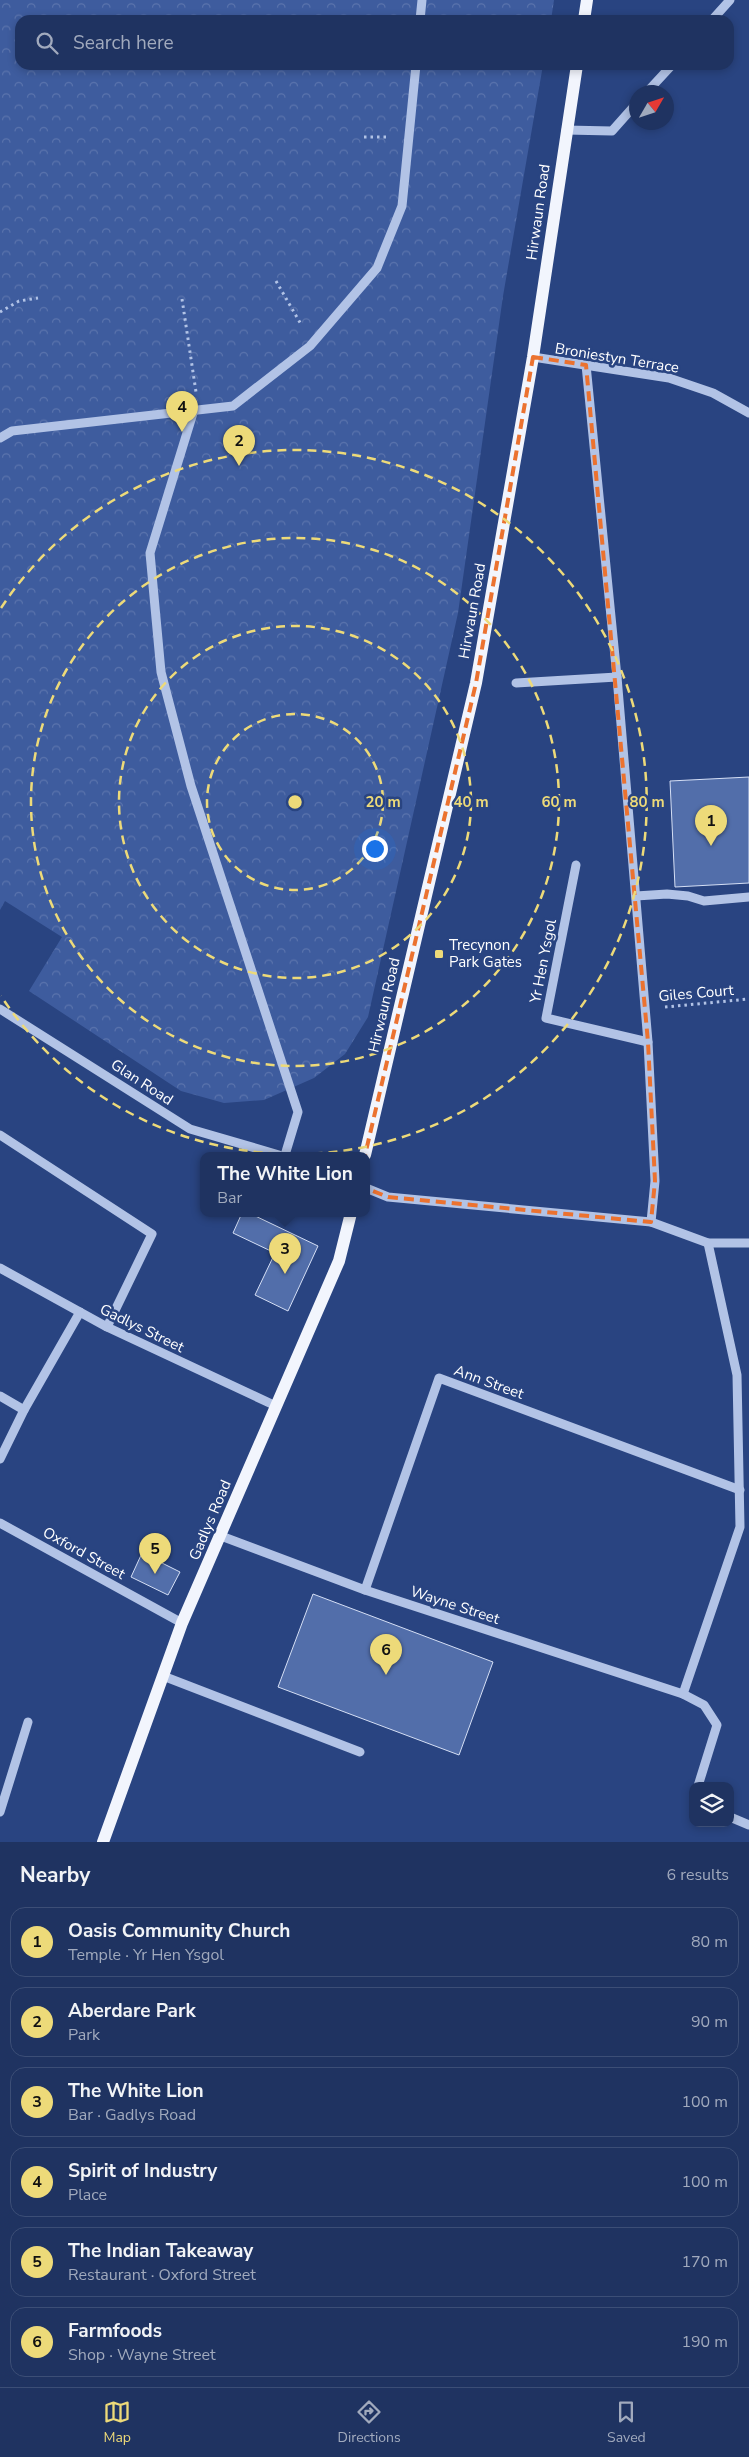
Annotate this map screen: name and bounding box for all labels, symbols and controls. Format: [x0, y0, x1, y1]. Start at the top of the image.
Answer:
search box [15, 15, 734, 70]
icon: search [33, 29, 61, 57]
text: Search here [73, 30, 174, 56]
north arrow [629, 85, 674, 130]
street label: Hirwaun Road [521, 163, 555, 261]
street label: Broniestyn Terrace [553, 338, 681, 378]
pin: 4 [166, 391, 198, 432]
pin: 2 [223, 425, 255, 466]
street label: Hirwaun Road [454, 562, 490, 660]
text: 20 m [365, 792, 401, 812]
text: 40 m [453, 792, 489, 812]
text: 60 m [541, 792, 577, 812]
text: 80 m [629, 792, 665, 812]
centre of rings [286, 793, 304, 811]
pin: 1 [695, 805, 727, 846]
your location [362, 836, 388, 862]
street label: Yr Hen Ysgol [525, 917, 561, 1006]
place label: Trecynon Park Gates [449, 935, 522, 972]
marker: Trecynon Park Gates [433, 948, 445, 960]
street label: Hirwaun Road [363, 956, 405, 1054]
street label: Giles Court [658, 980, 735, 1006]
street label: Glan Road [107, 1054, 177, 1110]
popup [200, 1152, 370, 1217]
text: The White Lion [217, 1161, 353, 1187]
text: Bar [217, 1187, 242, 1209]
pin: 3 [269, 1233, 301, 1274]
street label: Gadlys Street [97, 1299, 188, 1357]
street label: Ann Street [451, 1360, 527, 1404]
street label: Gadlys Road [184, 1477, 236, 1563]
street label: Oxford Street [39, 1522, 129, 1584]
pin: 5 [139, 1533, 171, 1574]
street label: Wayne Street [408, 1581, 503, 1629]
pin: 6 [370, 1634, 402, 1675]
map controls [689, 1782, 734, 1827]
button: layers [689, 1782, 734, 1827]
text: Nearby [20, 1861, 90, 1889]
text: 6 results [667, 1864, 729, 1886]
text: Oasis Community Church [68, 1918, 290, 1944]
text: 1 [32, 1931, 42, 1953]
text: 80 m [691, 1931, 728, 1953]
text: Temple · Yr Hen Ysgol [68, 1944, 224, 1966]
text: Aberdare Park [68, 1998, 196, 2024]
text: 2 [32, 2011, 42, 2033]
text: 90 m [691, 2011, 728, 2033]
text: Park [68, 2024, 100, 2046]
text: The White Lion [68, 2078, 204, 2104]
text: 3 [32, 2091, 42, 2113]
text: 100 m [681, 2091, 728, 2113]
text: Bar · Gadlys Road [68, 2104, 196, 2126]
text: Spirit of Industry [68, 2158, 217, 2184]
text: 4 [32, 2171, 42, 2193]
text: 100 m [681, 2171, 728, 2193]
text: Place [68, 2184, 107, 2206]
text: The Indian Takeaway [68, 2238, 253, 2264]
text: 5 [32, 2251, 42, 2273]
text: 170 m [681, 2251, 728, 2273]
text: Restaurant · Oxford Street [68, 2264, 256, 2286]
text: Farmfoods [68, 2318, 162, 2344]
text: 6 [32, 2331, 42, 2353]
text: 190 m [681, 2331, 728, 2353]
text: Shop · Wayne Street [68, 2344, 216, 2366]
tab: Map [103, 2398, 131, 2447]
tab: Directions [338, 2398, 401, 2447]
tab: Saved [607, 2398, 646, 2447]

